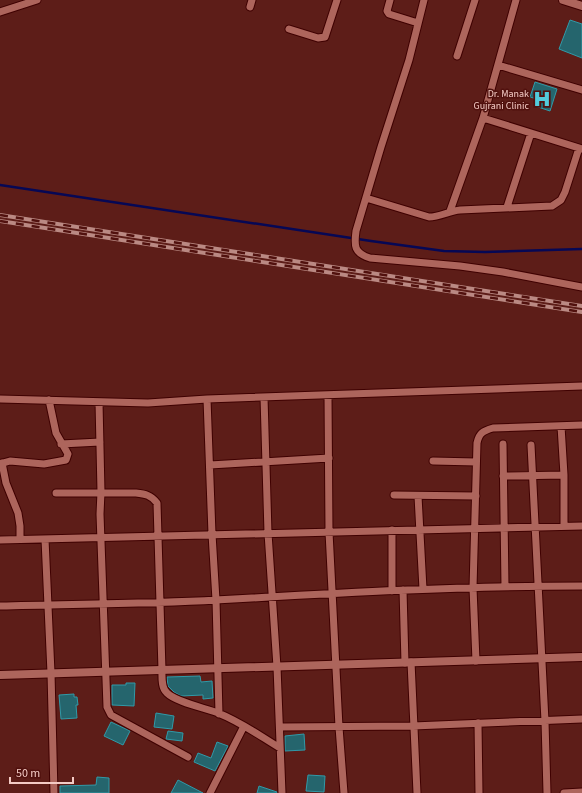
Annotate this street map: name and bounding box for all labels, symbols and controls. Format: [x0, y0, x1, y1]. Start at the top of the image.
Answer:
place label: Dr. Manak Gujrani Clinic [474, 87, 529, 113]
hospital icon: Dr. Manak Gujrani Clinic [532, 89, 552, 109]
scale bar [10, 759, 73, 785]
text: 50 m [16, 765, 40, 782]

